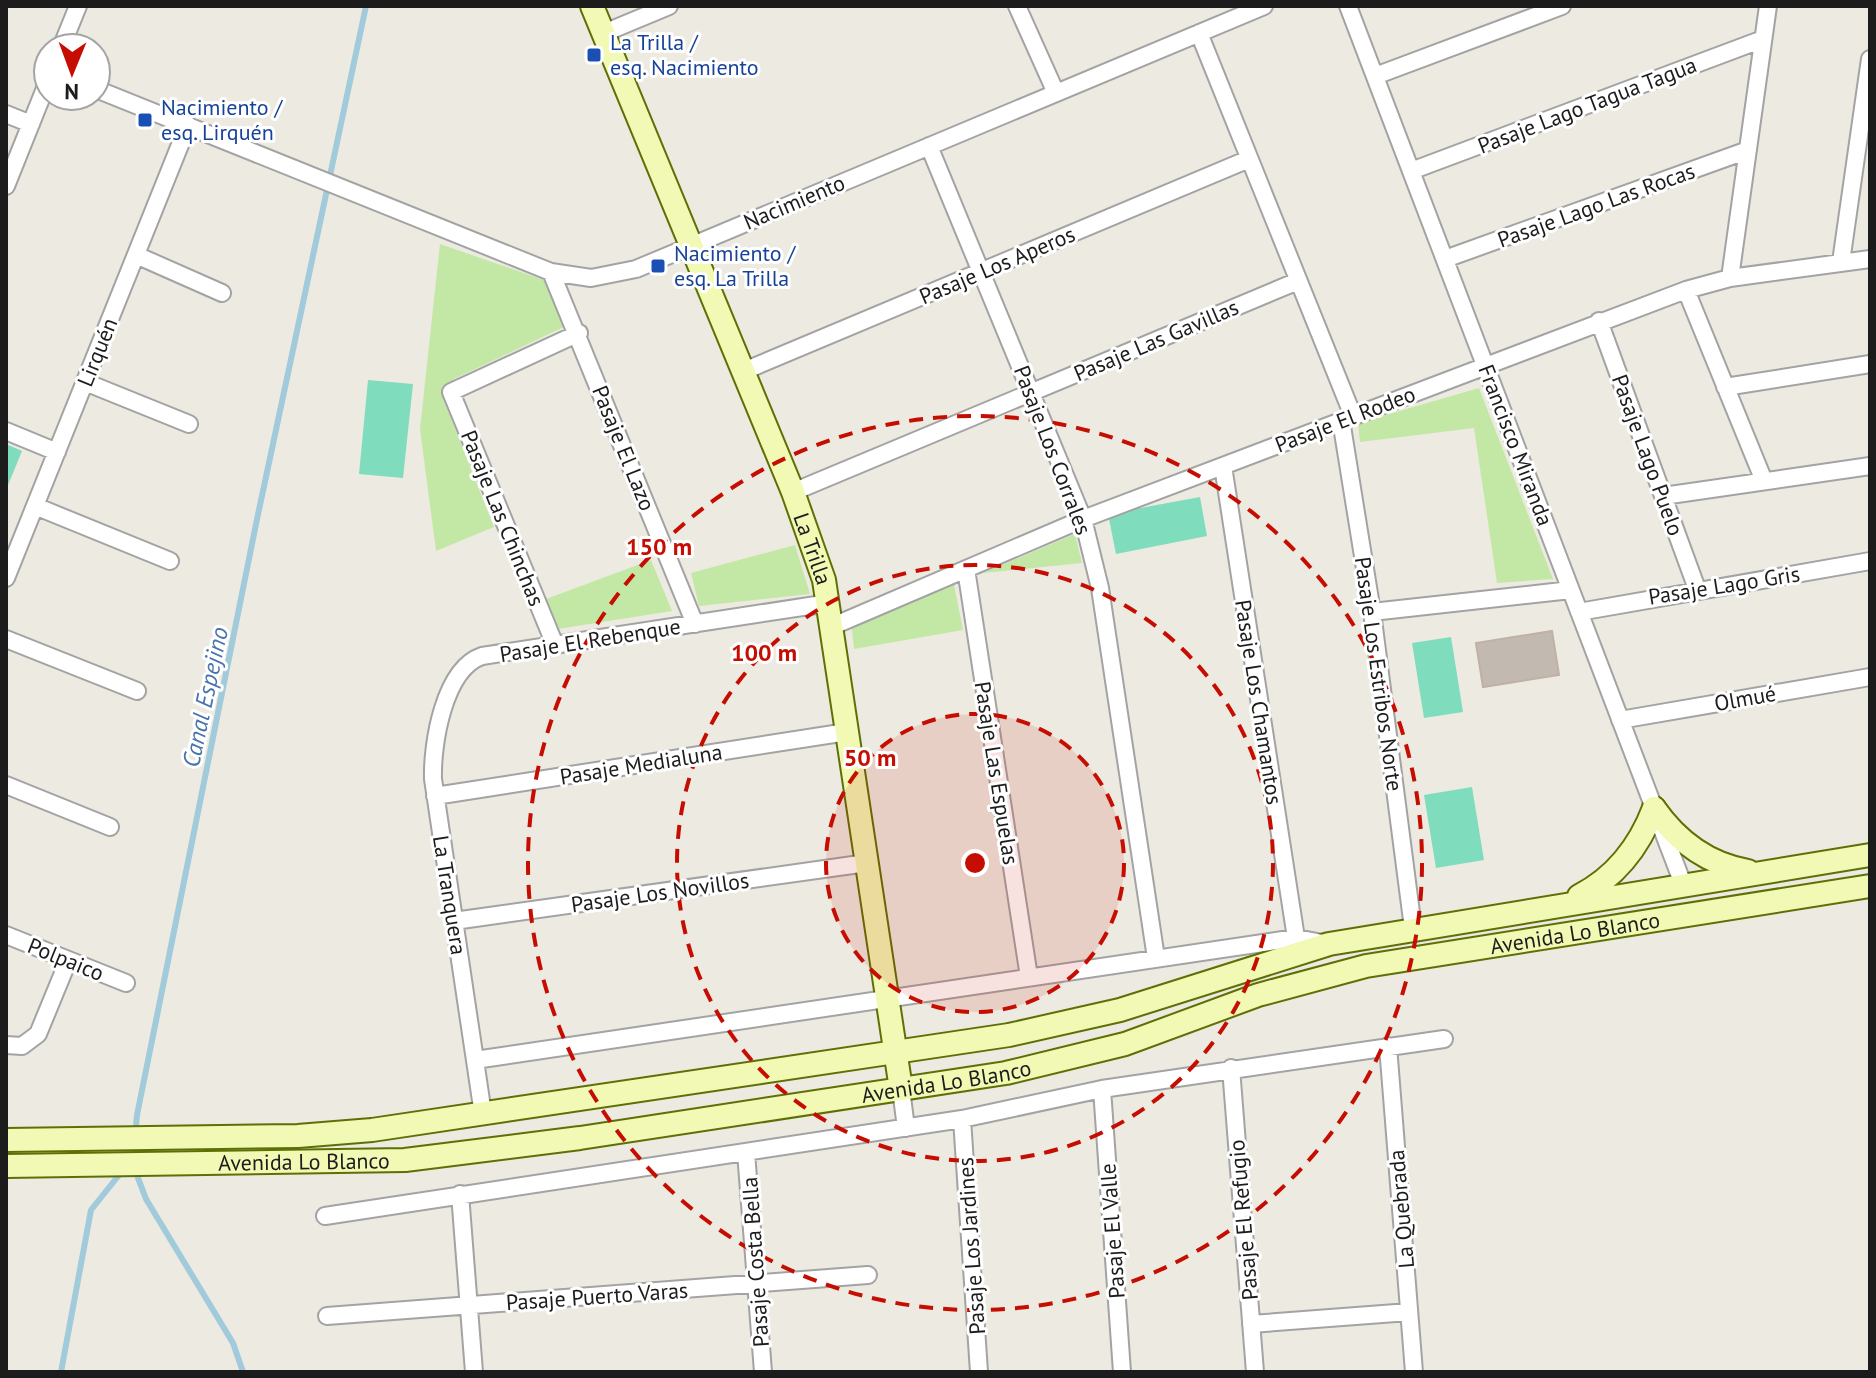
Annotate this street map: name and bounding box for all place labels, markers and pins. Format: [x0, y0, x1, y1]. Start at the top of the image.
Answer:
place label: La Trilla / esq. Nacimiento [610, 28, 759, 81]
marker: La Trilla / esq. Nacimiento [585, 46, 603, 64]
place label: Nacimiento / esq. Lirquén [161, 93, 283, 146]
marker: Nacimiento / esq. Lirquén [136, 111, 154, 129]
place label: Nacimiento / esq. La Trilla [674, 239, 796, 292]
marker: Nacimiento / esq. La Trilla [649, 257, 667, 275]
centre of rings [961, 849, 989, 877]

